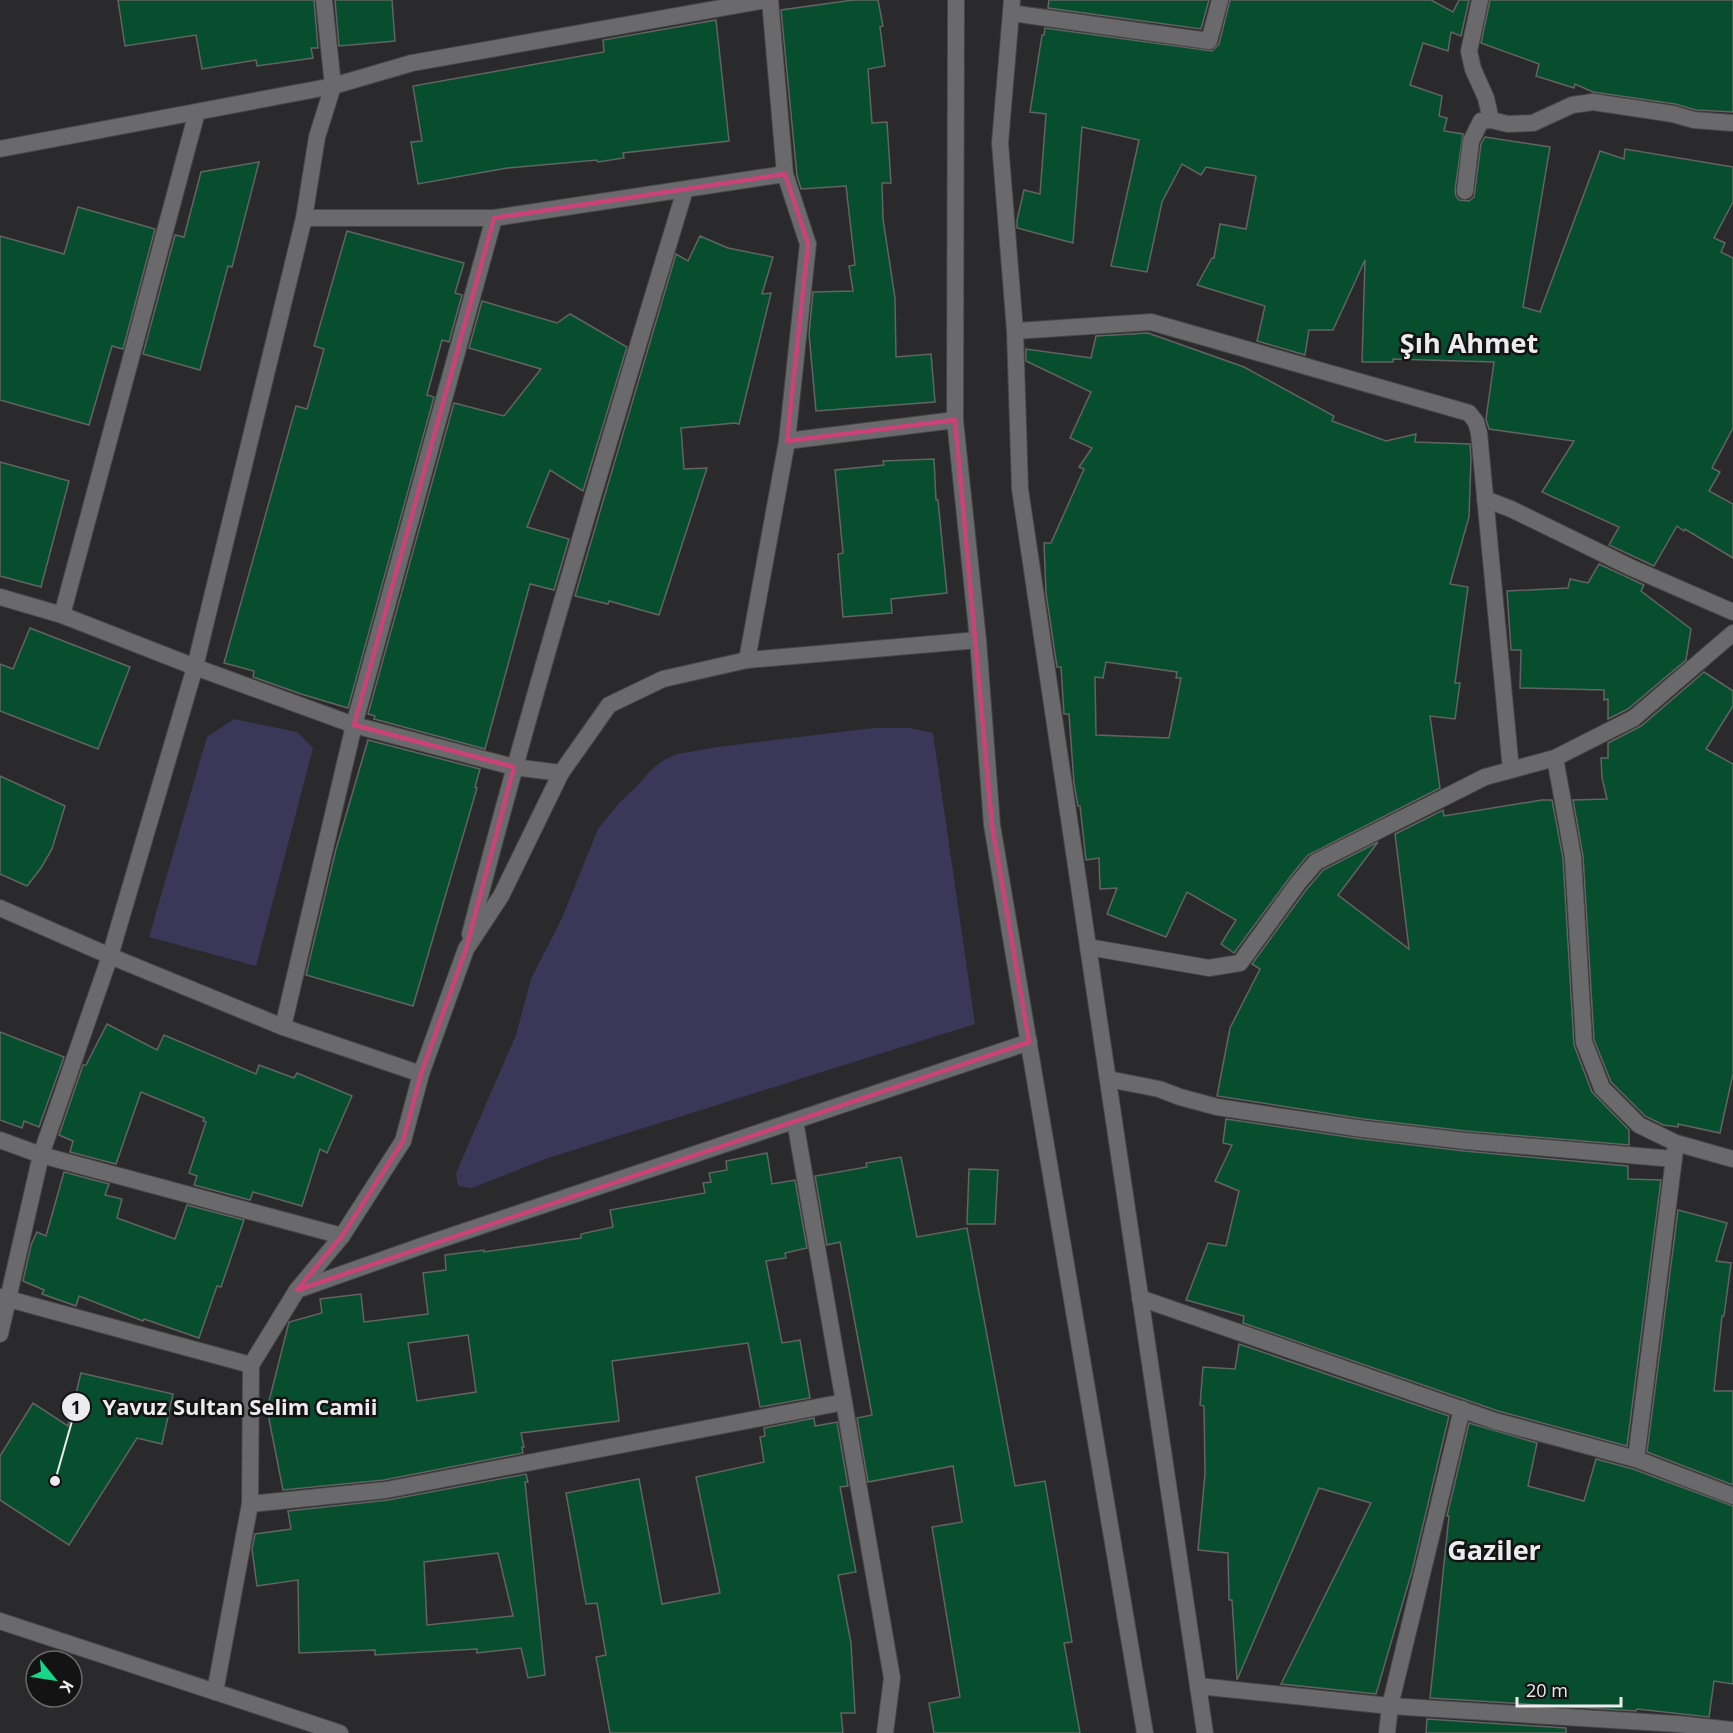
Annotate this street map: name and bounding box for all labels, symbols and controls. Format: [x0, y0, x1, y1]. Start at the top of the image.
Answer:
district label: Şıh Ahmet [1400, 324, 1538, 361]
callout: Yavuz Sultan Selim Camii [61, 1387, 390, 1427]
text: Yavuz Sultan Selim Camii [103, 1391, 377, 1421]
text: 1 [71, 1395, 81, 1419]
district label: Gaziler [1447, 1531, 1541, 1568]
north arrow [24, 1649, 84, 1709]
scale bar [1517, 1670, 1620, 1708]
text: K [55, 1676, 79, 1697]
text: 20 m [1526, 1678, 1568, 1702]

